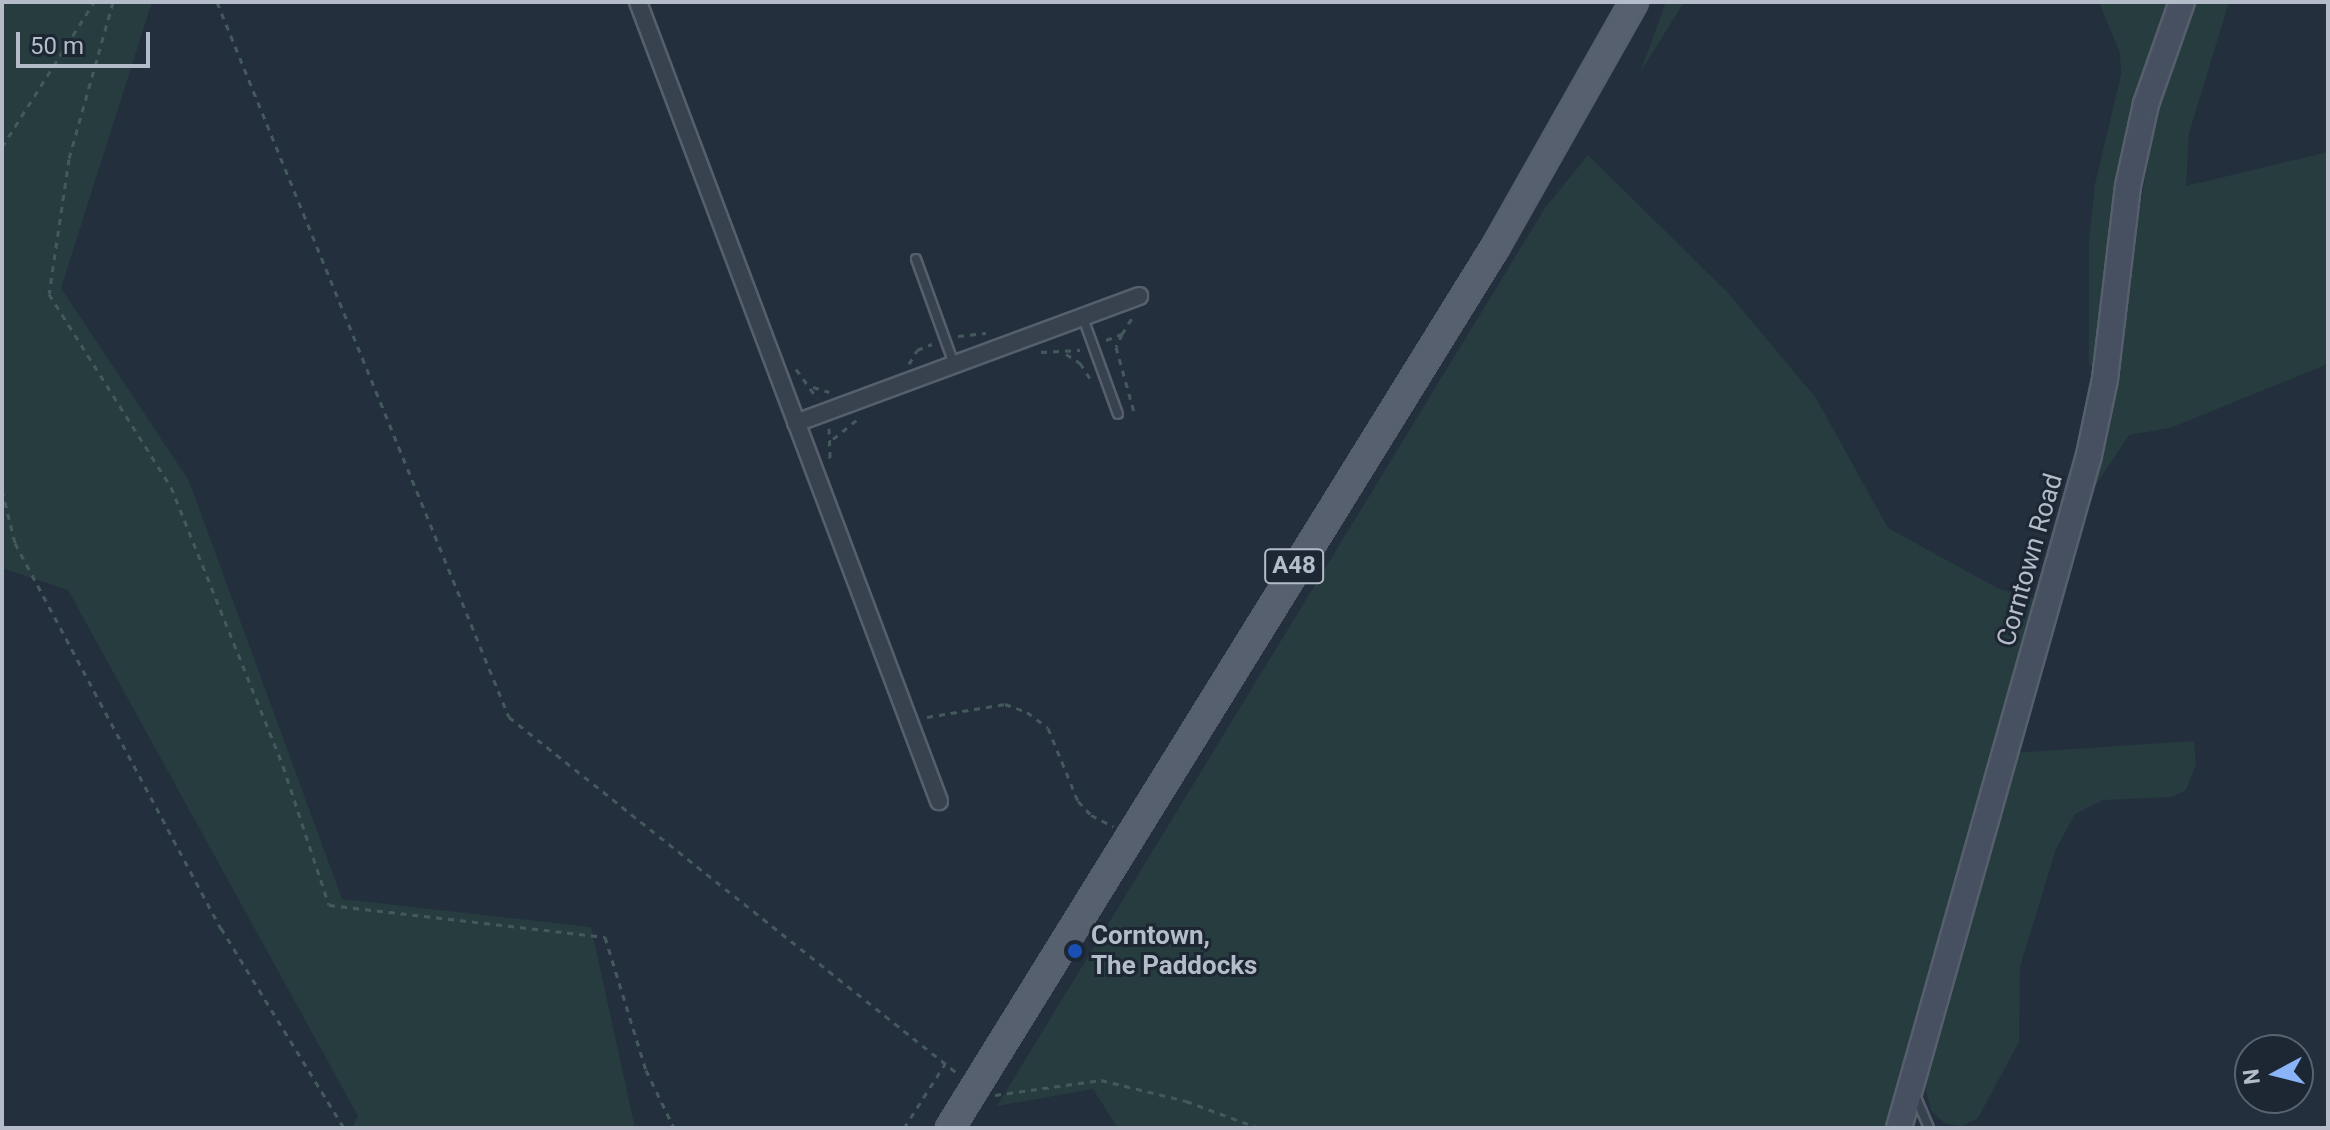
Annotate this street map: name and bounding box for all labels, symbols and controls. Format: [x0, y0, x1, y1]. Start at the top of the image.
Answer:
scale bar [20, 16, 154, 66]
text: 50 m [30, 32, 84, 60]
street label: Corntown Road [1990, 470, 2070, 650]
road number: A48 [1264, 546, 1324, 586]
place label: Corntown, The Paddocks [1091, 920, 1257, 982]
marker: Corntown, The Paddocks [1066, 942, 1084, 960]
north arrow [2234, 1034, 2314, 1114]
text: N [2238, 1068, 2265, 1086]

